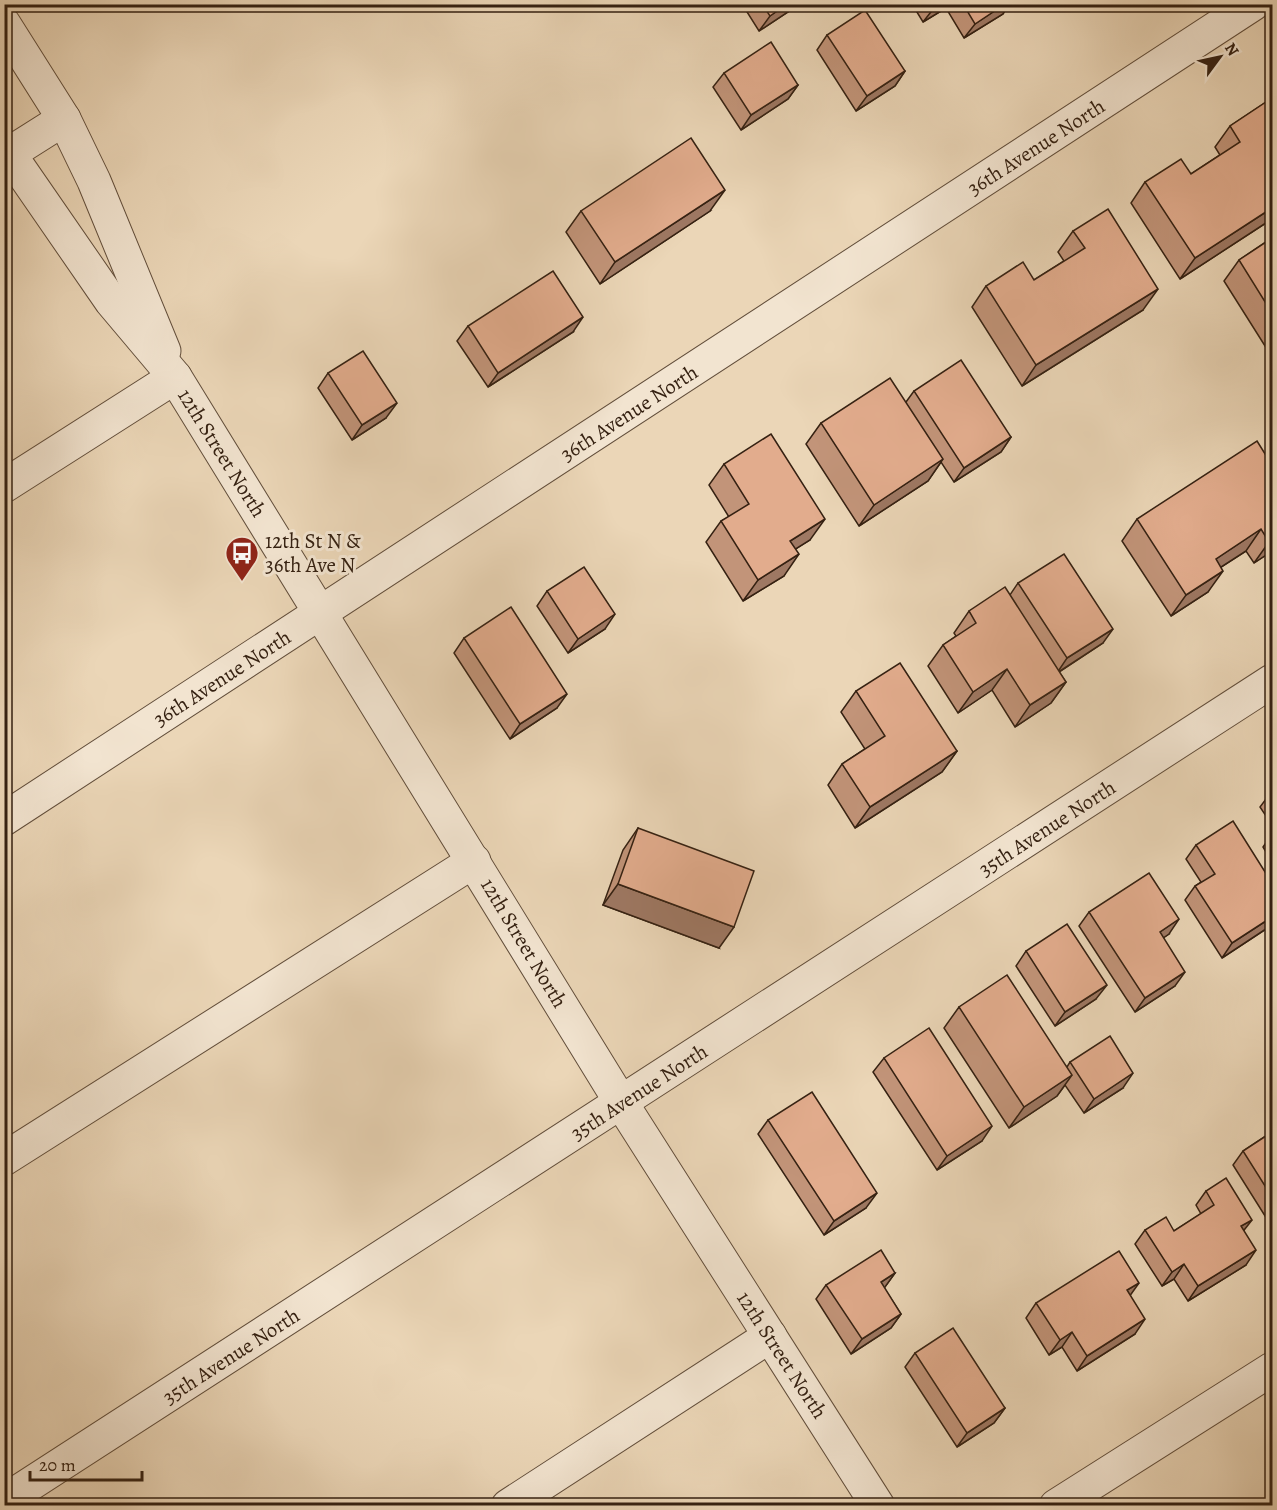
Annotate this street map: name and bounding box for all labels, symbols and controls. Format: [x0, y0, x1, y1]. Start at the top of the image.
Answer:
north arrow [1190, 27, 1250, 87]
text: N [1219, 38, 1244, 61]
street label: 36th Avenue North [962, 92, 1110, 202]
street label: 36th Avenue North [555, 358, 703, 468]
street label: 12th Street North [171, 383, 273, 523]
place label: 12th St N & 36th Ave N [265, 527, 361, 579]
bus stop icon: 12th St N & 36th Ave N [224, 535, 260, 582]
street label: 36th Avenue North [148, 623, 296, 733]
street label: 35th Avenue North [973, 773, 1121, 883]
street label: 12th Street North [474, 873, 574, 1013]
street label: 35th Avenue North [565, 1037, 713, 1147]
street label: 12th Street North [730, 1286, 834, 1424]
street label: 35th Avenue North [157, 1301, 305, 1411]
scale bar [30, 1444, 142, 1482]
text: 20 m [39, 1453, 76, 1477]

